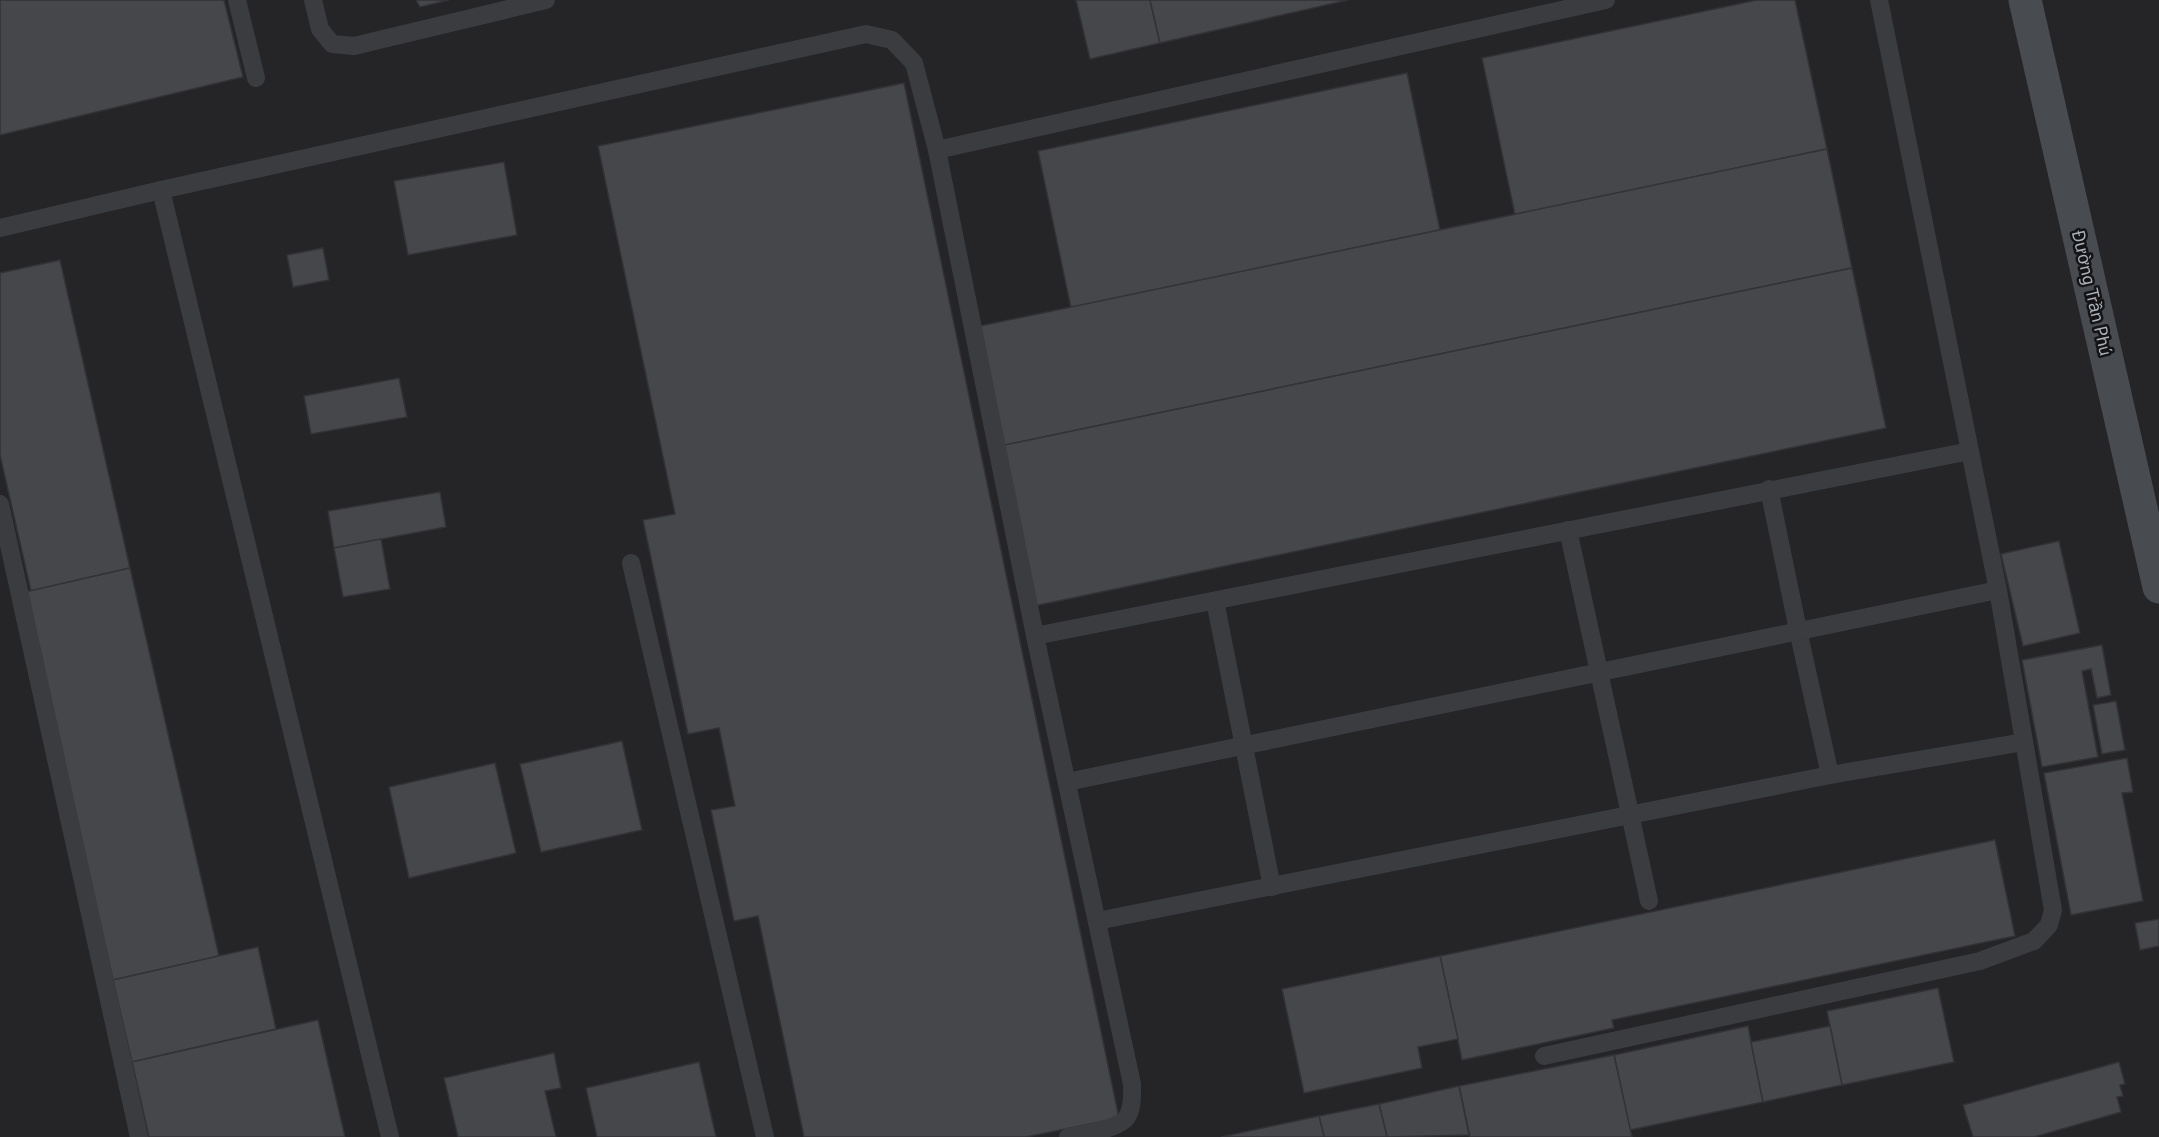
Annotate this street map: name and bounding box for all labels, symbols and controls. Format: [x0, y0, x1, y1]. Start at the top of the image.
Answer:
street label: Đường Trần Phú [2067, 227, 2118, 358]

